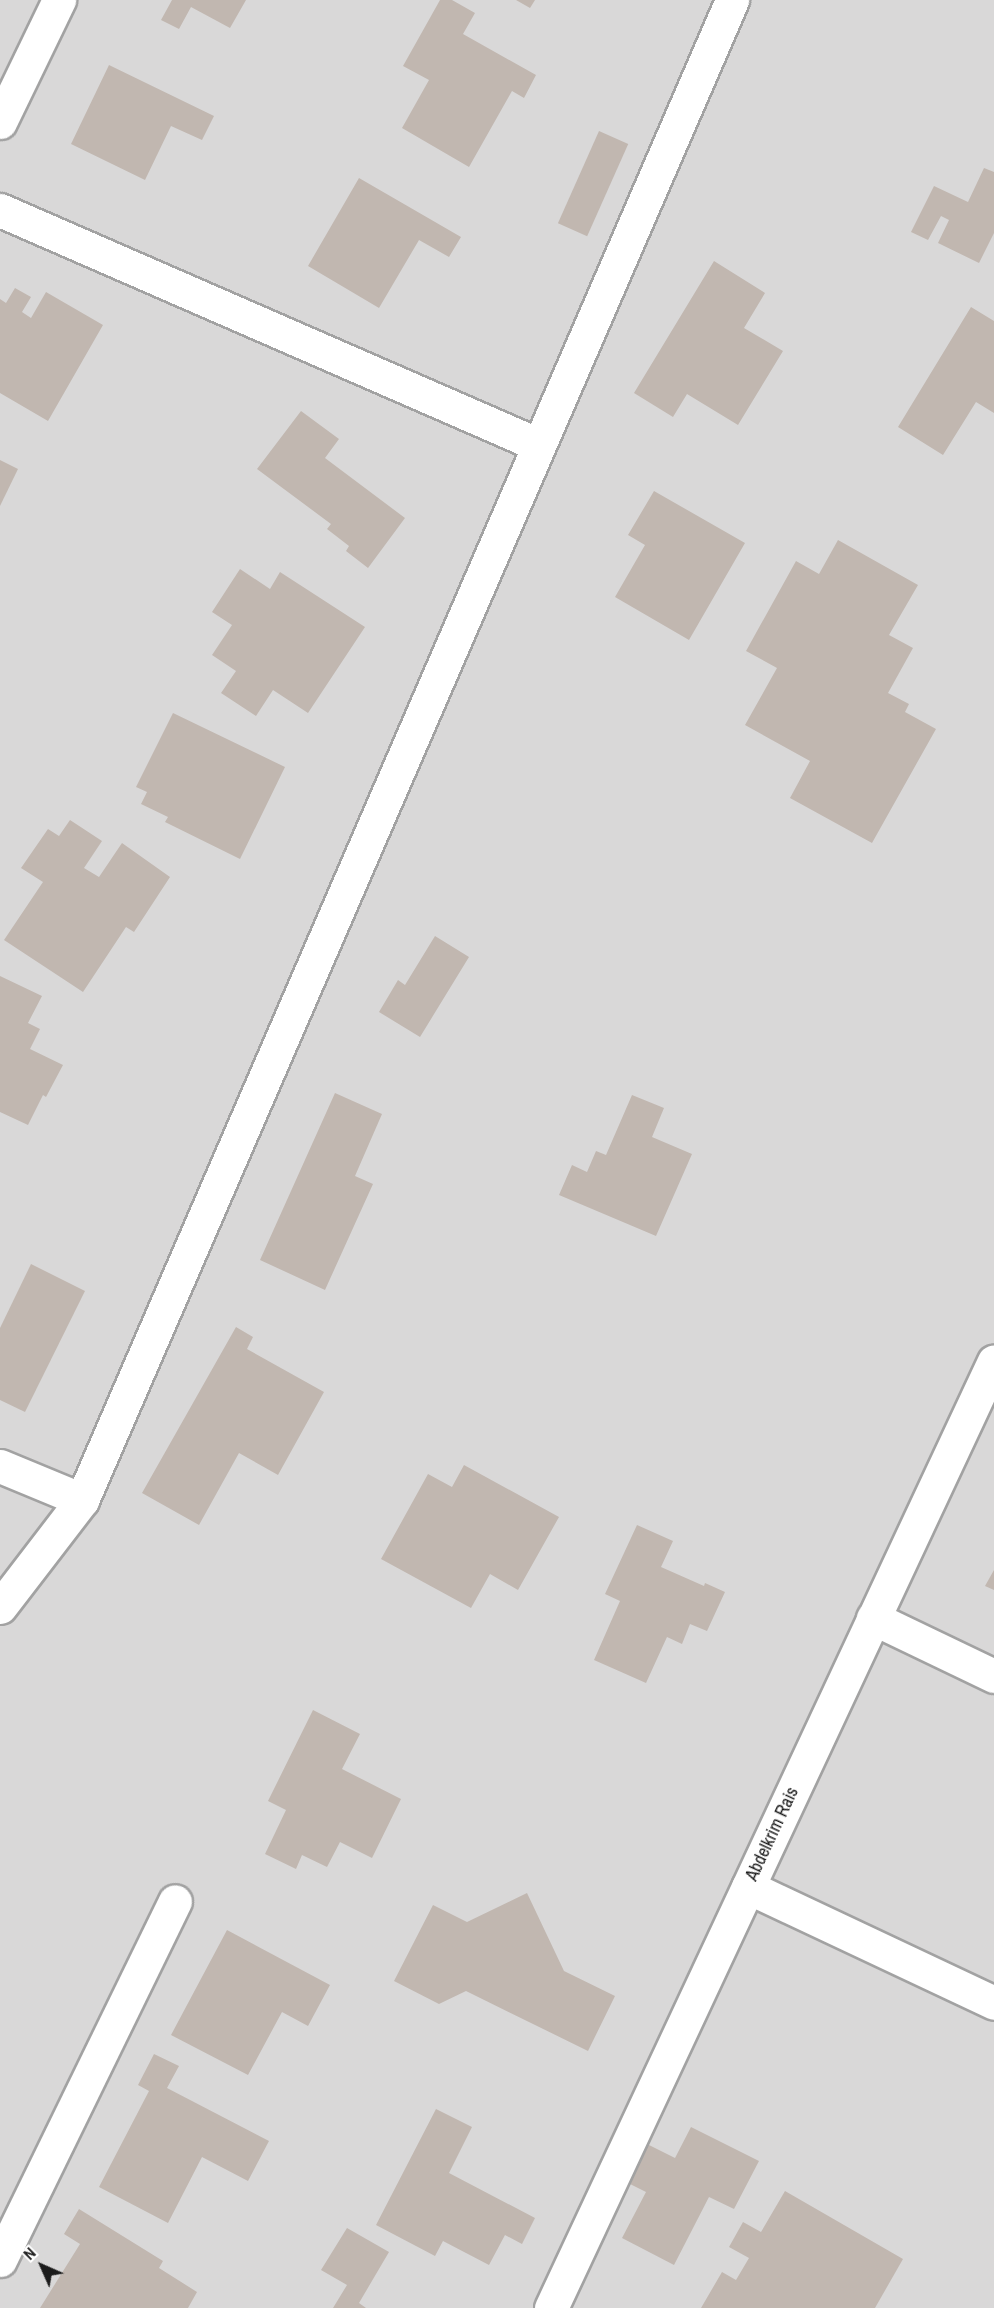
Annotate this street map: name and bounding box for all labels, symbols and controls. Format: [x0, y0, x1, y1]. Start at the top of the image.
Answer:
street label: Abdelkrim Rais [741, 1784, 803, 1884]
north arrow [12, 2236, 72, 2296]
text: N [18, 2242, 40, 2264]

